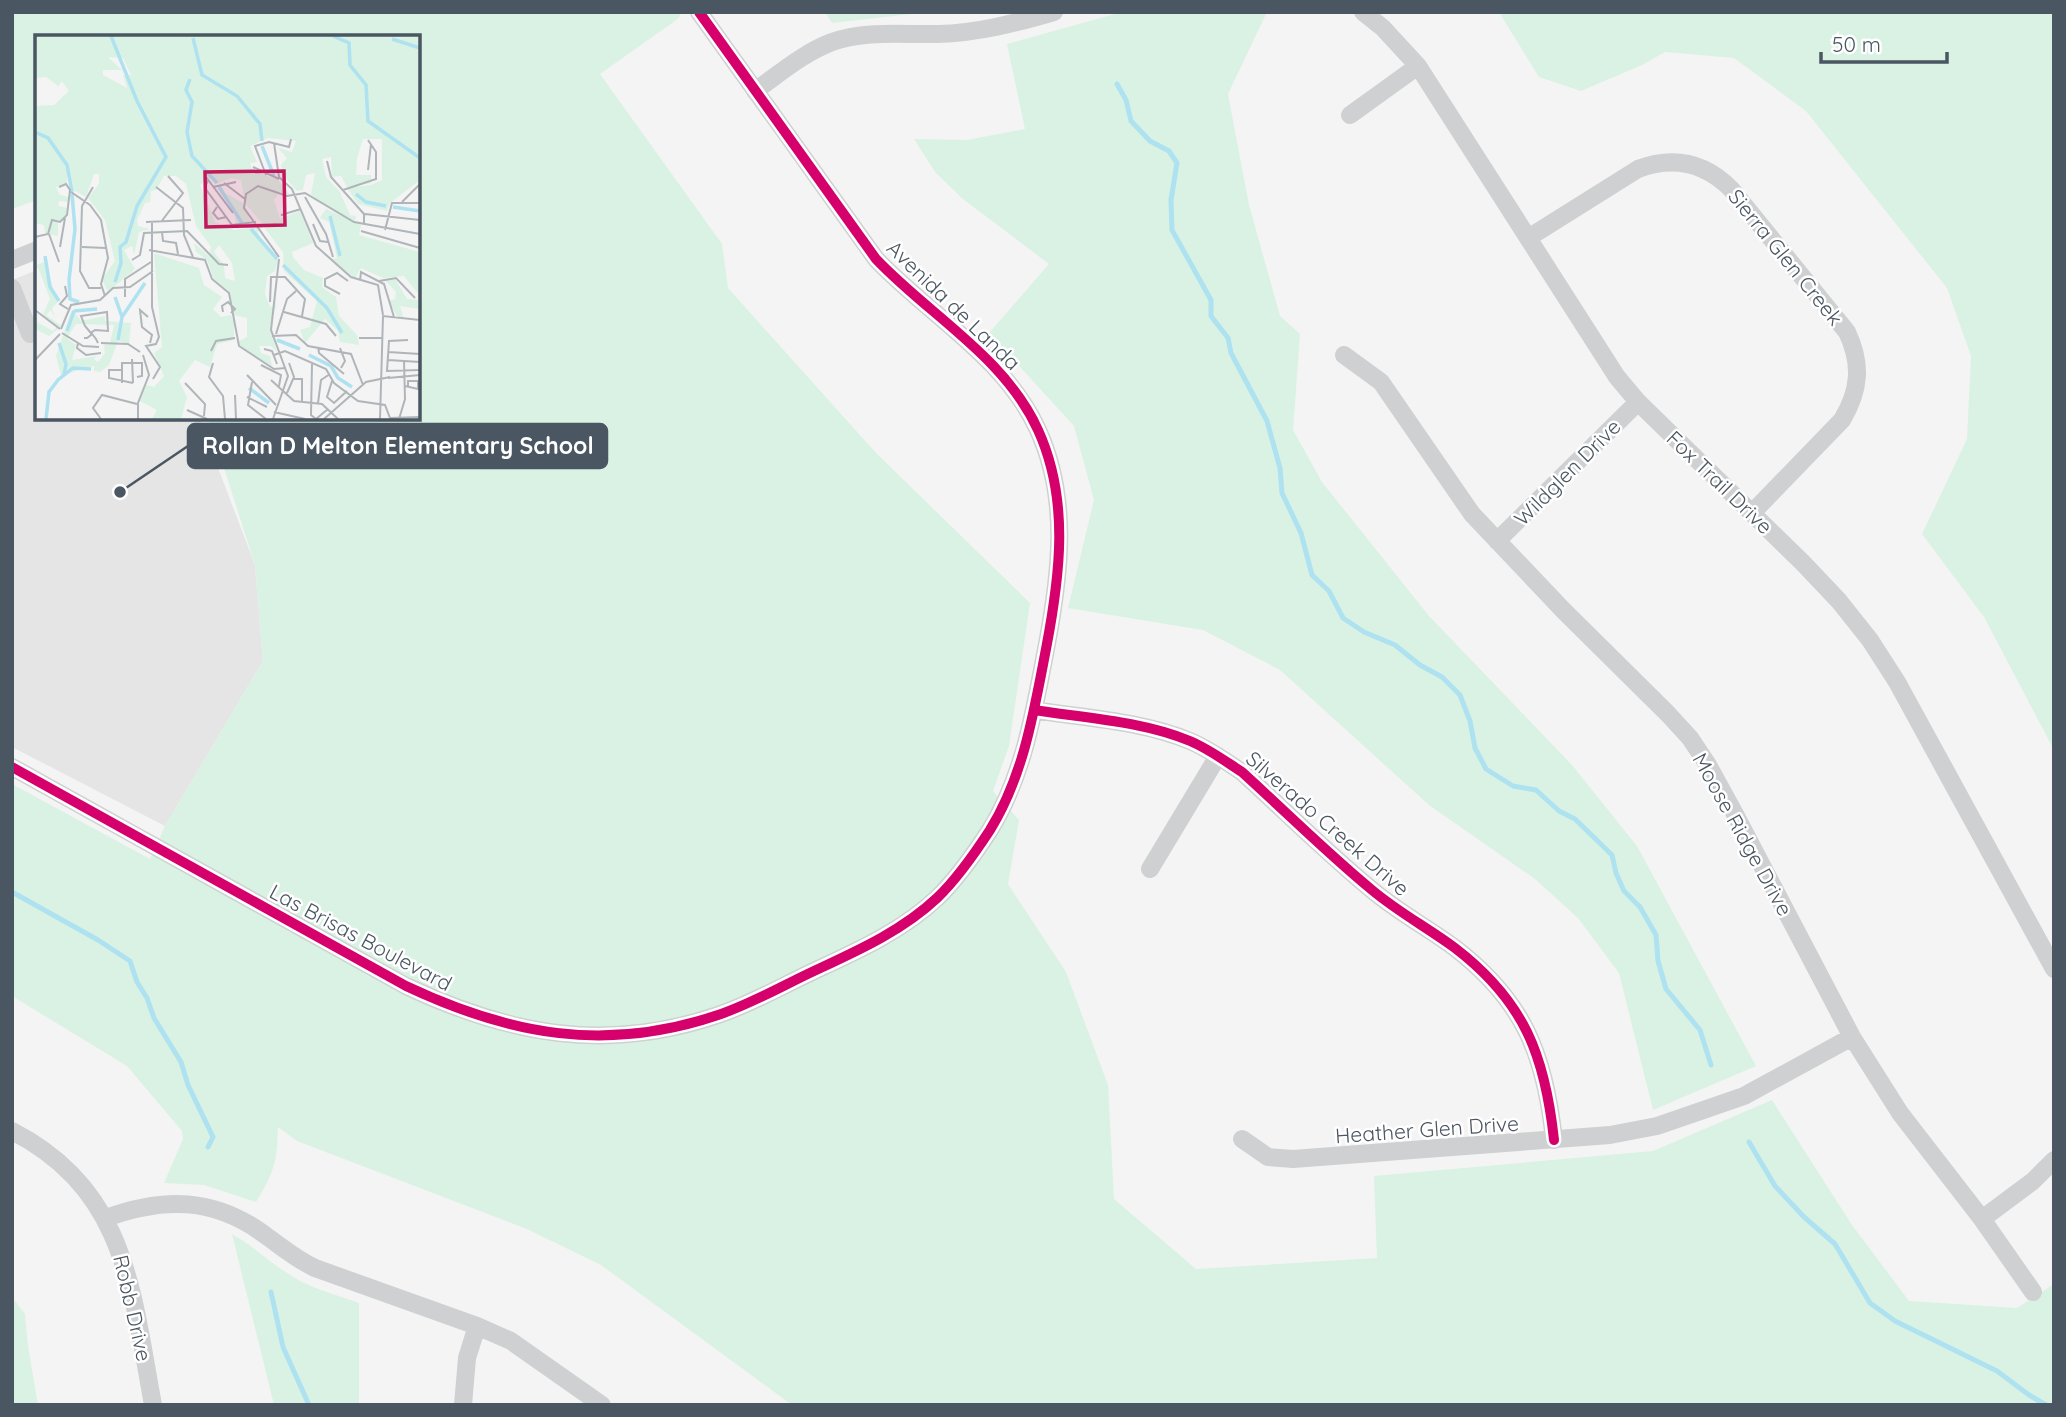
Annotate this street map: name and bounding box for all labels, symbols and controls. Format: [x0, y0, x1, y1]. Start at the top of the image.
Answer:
scale bar [1821, 21, 1947, 65]
text: 50 m [1832, 31, 1881, 57]
inset map [35, 35, 420, 420]
street label: Sierra Glen Creek [1723, 184, 1849, 330]
street label: Avenida de Landa [882, 235, 1026, 375]
street label: Wildglen Drive [1508, 413, 1626, 531]
callout: Rollan D Melton Elementary School [188, 424, 607, 468]
street label: Fox Trail Drive [1662, 425, 1778, 539]
text: Rollan D Melton Elementary School [202, 431, 594, 460]
street label: Silverado Creek Drive [1241, 745, 1415, 901]
street label: Moose Ridge Drive [1687, 748, 1799, 920]
street label: Las Brisas Boulevard [265, 878, 457, 996]
street label: Heather Glen Drive [1334, 1110, 1520, 1148]
street label: Robb Drive [108, 1252, 158, 1364]

